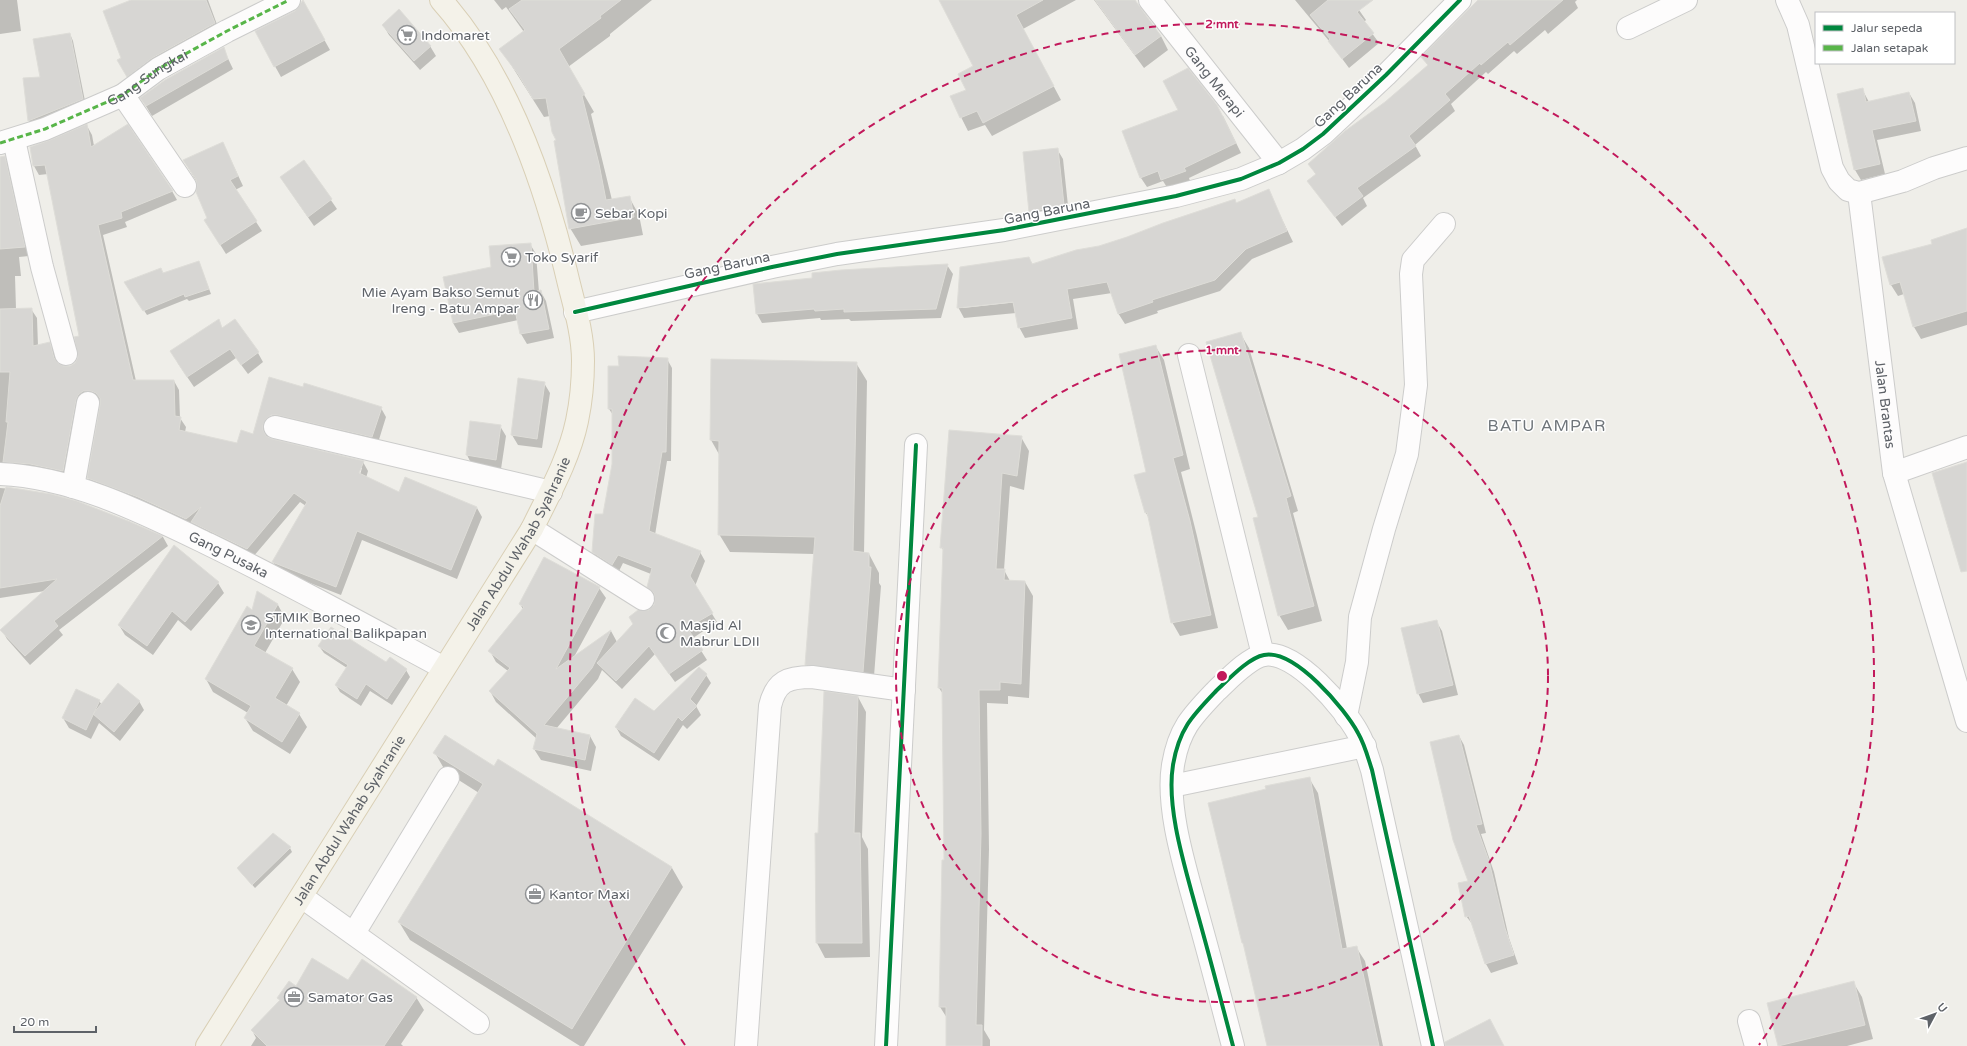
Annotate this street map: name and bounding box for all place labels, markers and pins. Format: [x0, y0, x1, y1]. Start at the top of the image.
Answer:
supermarket icon: Indomaret [396, 24, 418, 46]
place label: Indomaret [421, 27, 491, 44]
cafe icon: Sebar Kopi [570, 202, 592, 224]
place label: Sebar Kopi [595, 205, 667, 222]
supermarket icon: Toko Syarif [500, 246, 522, 268]
place label: Toko Syarif [525, 249, 599, 266]
place label: Mie Ayam Bakso Semut Ireng - Batu Ampar [362, 284, 520, 317]
restaurant icon: Mie Ayam Bakso Semut Ireng - Batu Ampar [522, 289, 544, 311]
place label: STMIK Borneo International Balikpapan [265, 609, 427, 642]
school or university icon: STMIK Borneo International Balikpapan [240, 614, 262, 636]
place label: Masjid Al Mabrur LDII [680, 617, 760, 650]
mosque icon: Masjid Al Mabrur LDII [655, 622, 677, 644]
centre of rings [1215, 669, 1229, 683]
office icon: Kantor Maxi [524, 883, 546, 905]
place label: Kantor Maxi [549, 886, 630, 903]
office icon: Samator Gas [283, 986, 305, 1008]
place label: Samator Gas [308, 989, 393, 1006]

